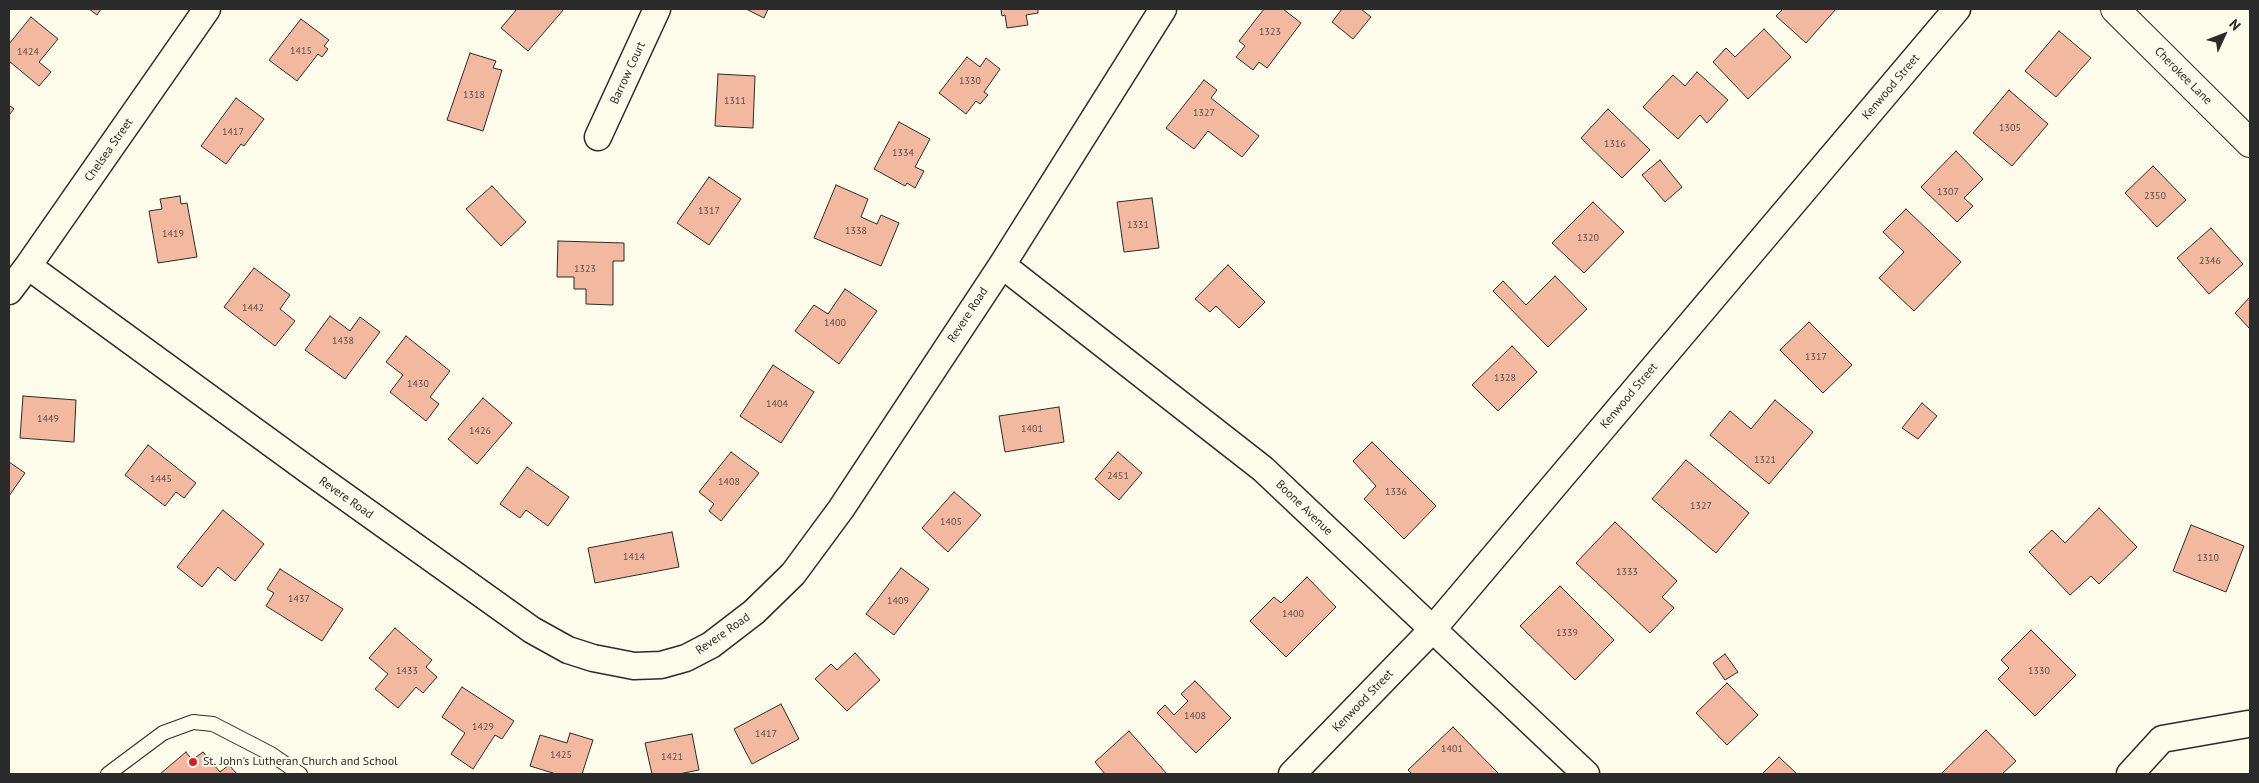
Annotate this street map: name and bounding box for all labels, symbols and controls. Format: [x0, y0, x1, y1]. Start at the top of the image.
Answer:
north arrow [2199, 10, 2249, 60]
text: N [2225, 15, 2245, 34]
house number: 1323 [1259, 26, 1281, 38]
street label: Barrow Court [607, 39, 649, 107]
street label: Cherokee Lane [2151, 44, 2215, 108]
house number: 1415 [290, 45, 312, 57]
house number: 1424 [17, 46, 39, 58]
street label: Kenwood Street [1859, 51, 1923, 123]
house number: 1330 [959, 75, 981, 87]
house number: 1318 [463, 89, 485, 101]
house number: 1311 [724, 95, 746, 107]
house number: 1327 [1193, 107, 1215, 119]
street label: Chelsea Street [82, 116, 136, 184]
house number: 1305 [1999, 122, 2021, 134]
house number: 1417 [222, 126, 244, 138]
house number: 1316 [1604, 138, 1626, 150]
house number: 1334 [892, 147, 914, 159]
house number: 1307 [1937, 186, 1959, 198]
house number: 2350 [2144, 190, 2166, 202]
house number: 1317 [698, 205, 720, 217]
house number: 1331 [1127, 219, 1149, 231]
house number: 1338 [845, 225, 867, 237]
house number: 1419 [162, 228, 184, 240]
house number: 1320 [1577, 232, 1599, 244]
house number: 2346 [2199, 255, 2221, 267]
house number: 1323 [574, 263, 596, 275]
street label: Revere Road [945, 285, 991, 345]
house number: 1442 [242, 302, 264, 314]
house number: 1400 [824, 317, 846, 329]
house number: 1438 [332, 335, 354, 347]
house number: 1317 [1805, 351, 1827, 363]
street label: Kenwood Street [1597, 360, 1661, 432]
house number: 1328 [1494, 372, 1516, 384]
house number: 1430 [407, 378, 429, 390]
house number: 1404 [766, 398, 788, 410]
house number: 1449 [37, 413, 59, 425]
house number: 1401 [1021, 423, 1043, 435]
house number: 1426 [469, 425, 491, 437]
house number: 1321 [1754, 454, 1776, 466]
house number: 2451 [1107, 470, 1129, 482]
house number: 1445 [150, 473, 172, 485]
street label: Revere Road [316, 474, 376, 522]
house number: 1408 [718, 476, 740, 488]
street label: Boone Avenue [1273, 477, 1335, 539]
house number: 1336 [1385, 486, 1407, 498]
house number: 1327 [1690, 500, 1712, 512]
house number: 1405 [940, 516, 962, 528]
house number: 1414 [623, 551, 645, 563]
house number: 1310 [2197, 552, 2219, 564]
house number: 1333 [1616, 566, 1638, 578]
house number: 1437 [288, 593, 310, 605]
house number: 1409 [887, 595, 909, 607]
house number: 1400 [1282, 608, 1304, 620]
street label: Revere Road [693, 610, 753, 658]
house number: 1339 [1556, 627, 1578, 639]
house number: 1433 [396, 665, 418, 677]
house number: 1330 [2028, 665, 2050, 677]
street label: Kenwood Street [1330, 667, 1396, 735]
house number: 1408 [1184, 710, 1206, 722]
house number: 1429 [472, 721, 494, 733]
house number: 1417 [755, 728, 777, 740]
house number: 1401 [1441, 743, 1463, 755]
house number: 1425 [550, 749, 572, 761]
house number: 1421 [661, 751, 683, 763]
place label: St. John's Lutheran Church and School [203, 755, 398, 769]
marker: St. John's Lutheran Church and School [187, 756, 199, 768]

